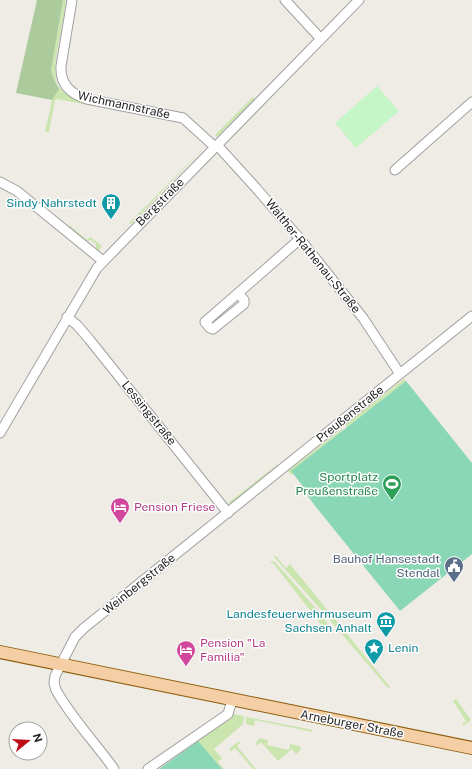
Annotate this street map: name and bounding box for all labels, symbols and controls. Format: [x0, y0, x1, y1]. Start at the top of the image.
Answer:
street label: Wichmannstraße [76, 88, 172, 122]
street label: Bergstraße [133, 175, 187, 229]
building icon: Sindy Nahrstedt [100, 192, 122, 220]
place label: Sindy Nahrstedt [6, 196, 97, 210]
street label: Walther-Rathenau-Straße [263, 196, 363, 316]
street label: Lessingstraße [119, 378, 179, 448]
street label: Preußenstraße [314, 383, 387, 445]
place label: Sportplatz Preußenstraße [296, 470, 378, 498]
sports icon: Sportplatz Preußenstraße [381, 473, 403, 501]
hotel icon: Pension Friese [109, 496, 131, 524]
place label: Pension Friese [134, 500, 215, 514]
street label: Weinbergstraße [100, 550, 178, 617]
place label: Bauhof Hansestadt Stendal [333, 552, 440, 580]
public building icon: Bauhof Hansestadt Stendal [443, 555, 465, 583]
place label: Landesfeuerwehrmuseum Sachsen Anhalt [226, 607, 372, 635]
museum icon: Landesfeuerwehrmuseum Sachsen Anhalt [375, 610, 397, 638]
place label: Pension "La Familia" [200, 636, 265, 664]
place icon: Lenin [363, 637, 385, 665]
hotel icon: Pension "La Familia" [175, 639, 197, 667]
place label: Lenin [388, 641, 418, 655]
street label: Arneburger Straße [299, 707, 405, 741]
north arrow [8, 721, 48, 761]
text: N [30, 732, 45, 744]

